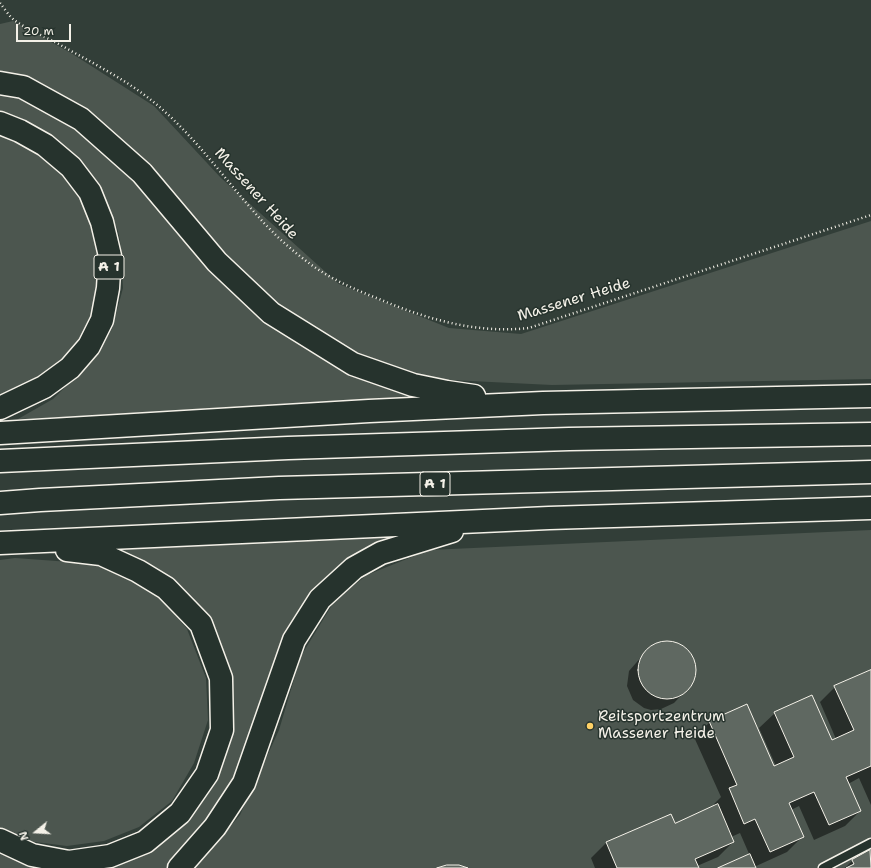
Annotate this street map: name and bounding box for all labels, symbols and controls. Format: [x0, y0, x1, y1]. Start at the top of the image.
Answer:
scale bar [18, 16, 73, 42]
text: 20 m [23, 23, 54, 39]
street label: Massener Heide [210, 145, 302, 243]
road number: A 1 [94, 255, 124, 279]
street label: Massener Heide [515, 274, 633, 326]
road number: A 1 [420, 472, 450, 496]
place label: Reitsportzentrum Massener Heide [598, 708, 725, 743]
marker: Reitsportzentrum Massener Heide [585, 721, 595, 731]
north arrow [16, 812, 56, 852]
text: N [16, 829, 33, 842]

